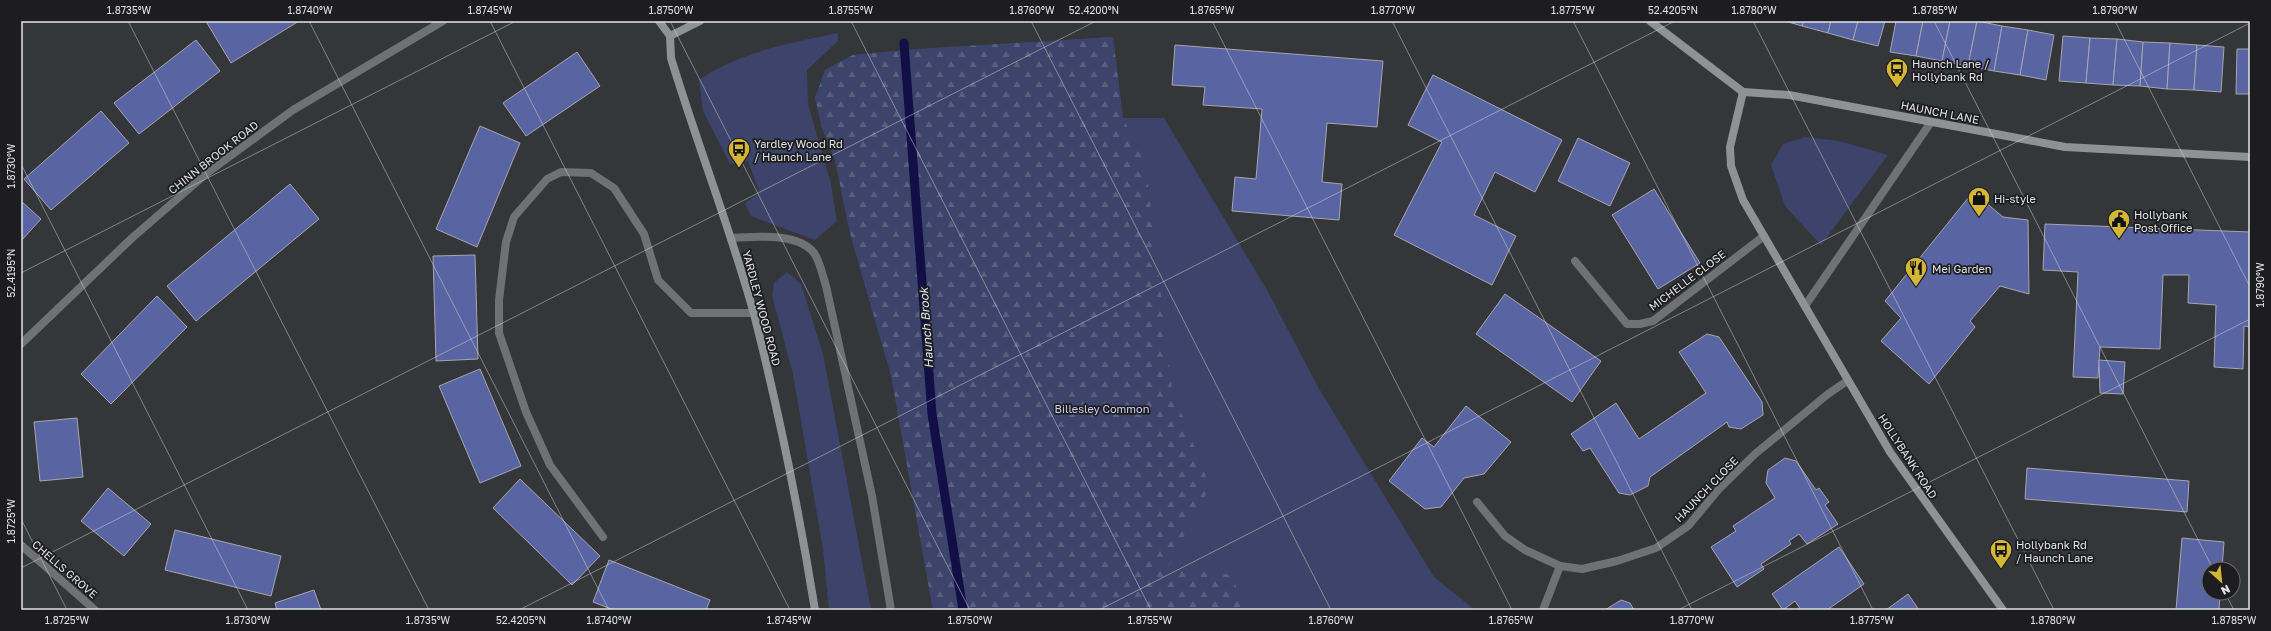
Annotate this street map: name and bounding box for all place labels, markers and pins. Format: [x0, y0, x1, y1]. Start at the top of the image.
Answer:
bus stop icon: Haunch Lane / Hollybank Rd [1884, 56, 1910, 89]
place label: Haunch Lane / Hollybank Rd [1912, 57, 1989, 83]
bus stop icon: Yardley Wood Rd / Haunch Lane [726, 136, 752, 169]
place label: Yardley Wood Rd / Haunch Lane [754, 137, 843, 163]
shop icon: Hi-style [1966, 185, 1992, 218]
place label: Hi-style [1994, 192, 2036, 205]
public building icon: Hollybank Post Office [2106, 207, 2132, 240]
place label: Hollybank Post Office [2134, 208, 2192, 234]
restaurant icon: Mei Garden [1903, 255, 1929, 288]
place label: Mei Garden [1932, 262, 1992, 275]
bus stop icon: Hollybank Rd / Haunch Lane [1988, 537, 2014, 570]
place label: Hollybank Rd / Haunch Lane [2016, 538, 2093, 564]

